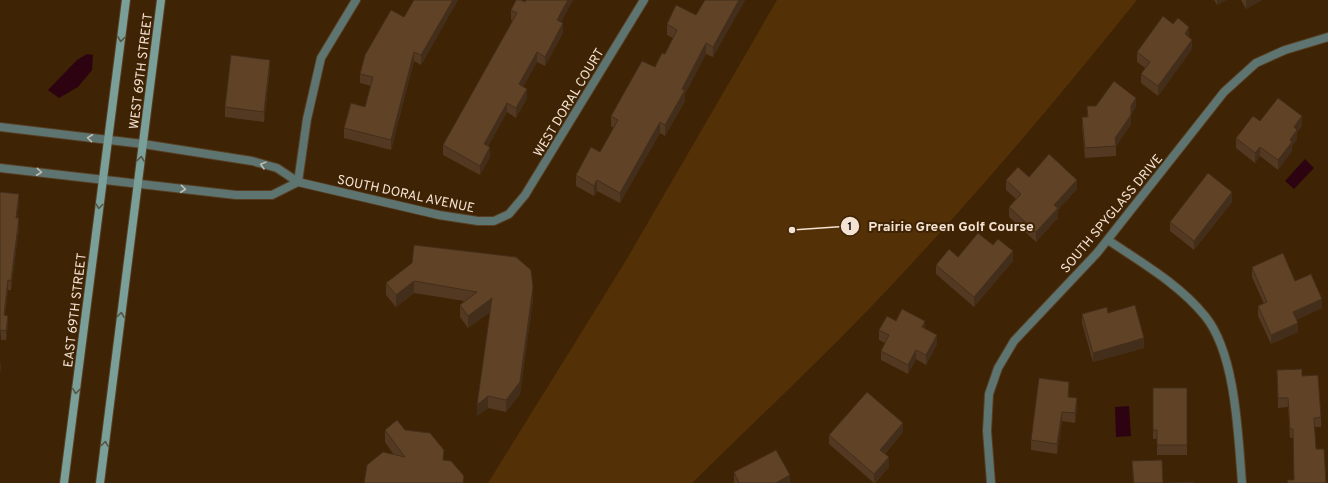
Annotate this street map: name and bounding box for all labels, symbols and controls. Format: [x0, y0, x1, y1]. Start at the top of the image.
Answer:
street label: WEST 69TH STREET [127, 12, 157, 130]
one-way arrow [117, 36, 126, 42]
street label: WEST DORAL COURT [531, 46, 608, 160]
one-way arrow [87, 133, 93, 142]
street label: SOUTH SPYGLASS DRIVE [1058, 152, 1167, 277]
one-way arrow [136, 156, 145, 162]
one-way arrow [260, 161, 267, 169]
one-way arrow [36, 167, 42, 176]
street label: SOUTH DORAL AVENUE [335, 173, 476, 217]
one-way arrow [180, 184, 186, 193]
one-way arrow [95, 203, 104, 209]
callout: Prairie Green Golf Course [840, 213, 1042, 239]
text: 1 [848, 219, 852, 235]
text: Prairie Green Golf Course [868, 219, 1034, 236]
street label: EAST 69TH STREET [61, 252, 91, 368]
one-way arrow [116, 312, 125, 318]
one-way arrow [71, 388, 80, 394]
one-way arrow [100, 441, 109, 447]

